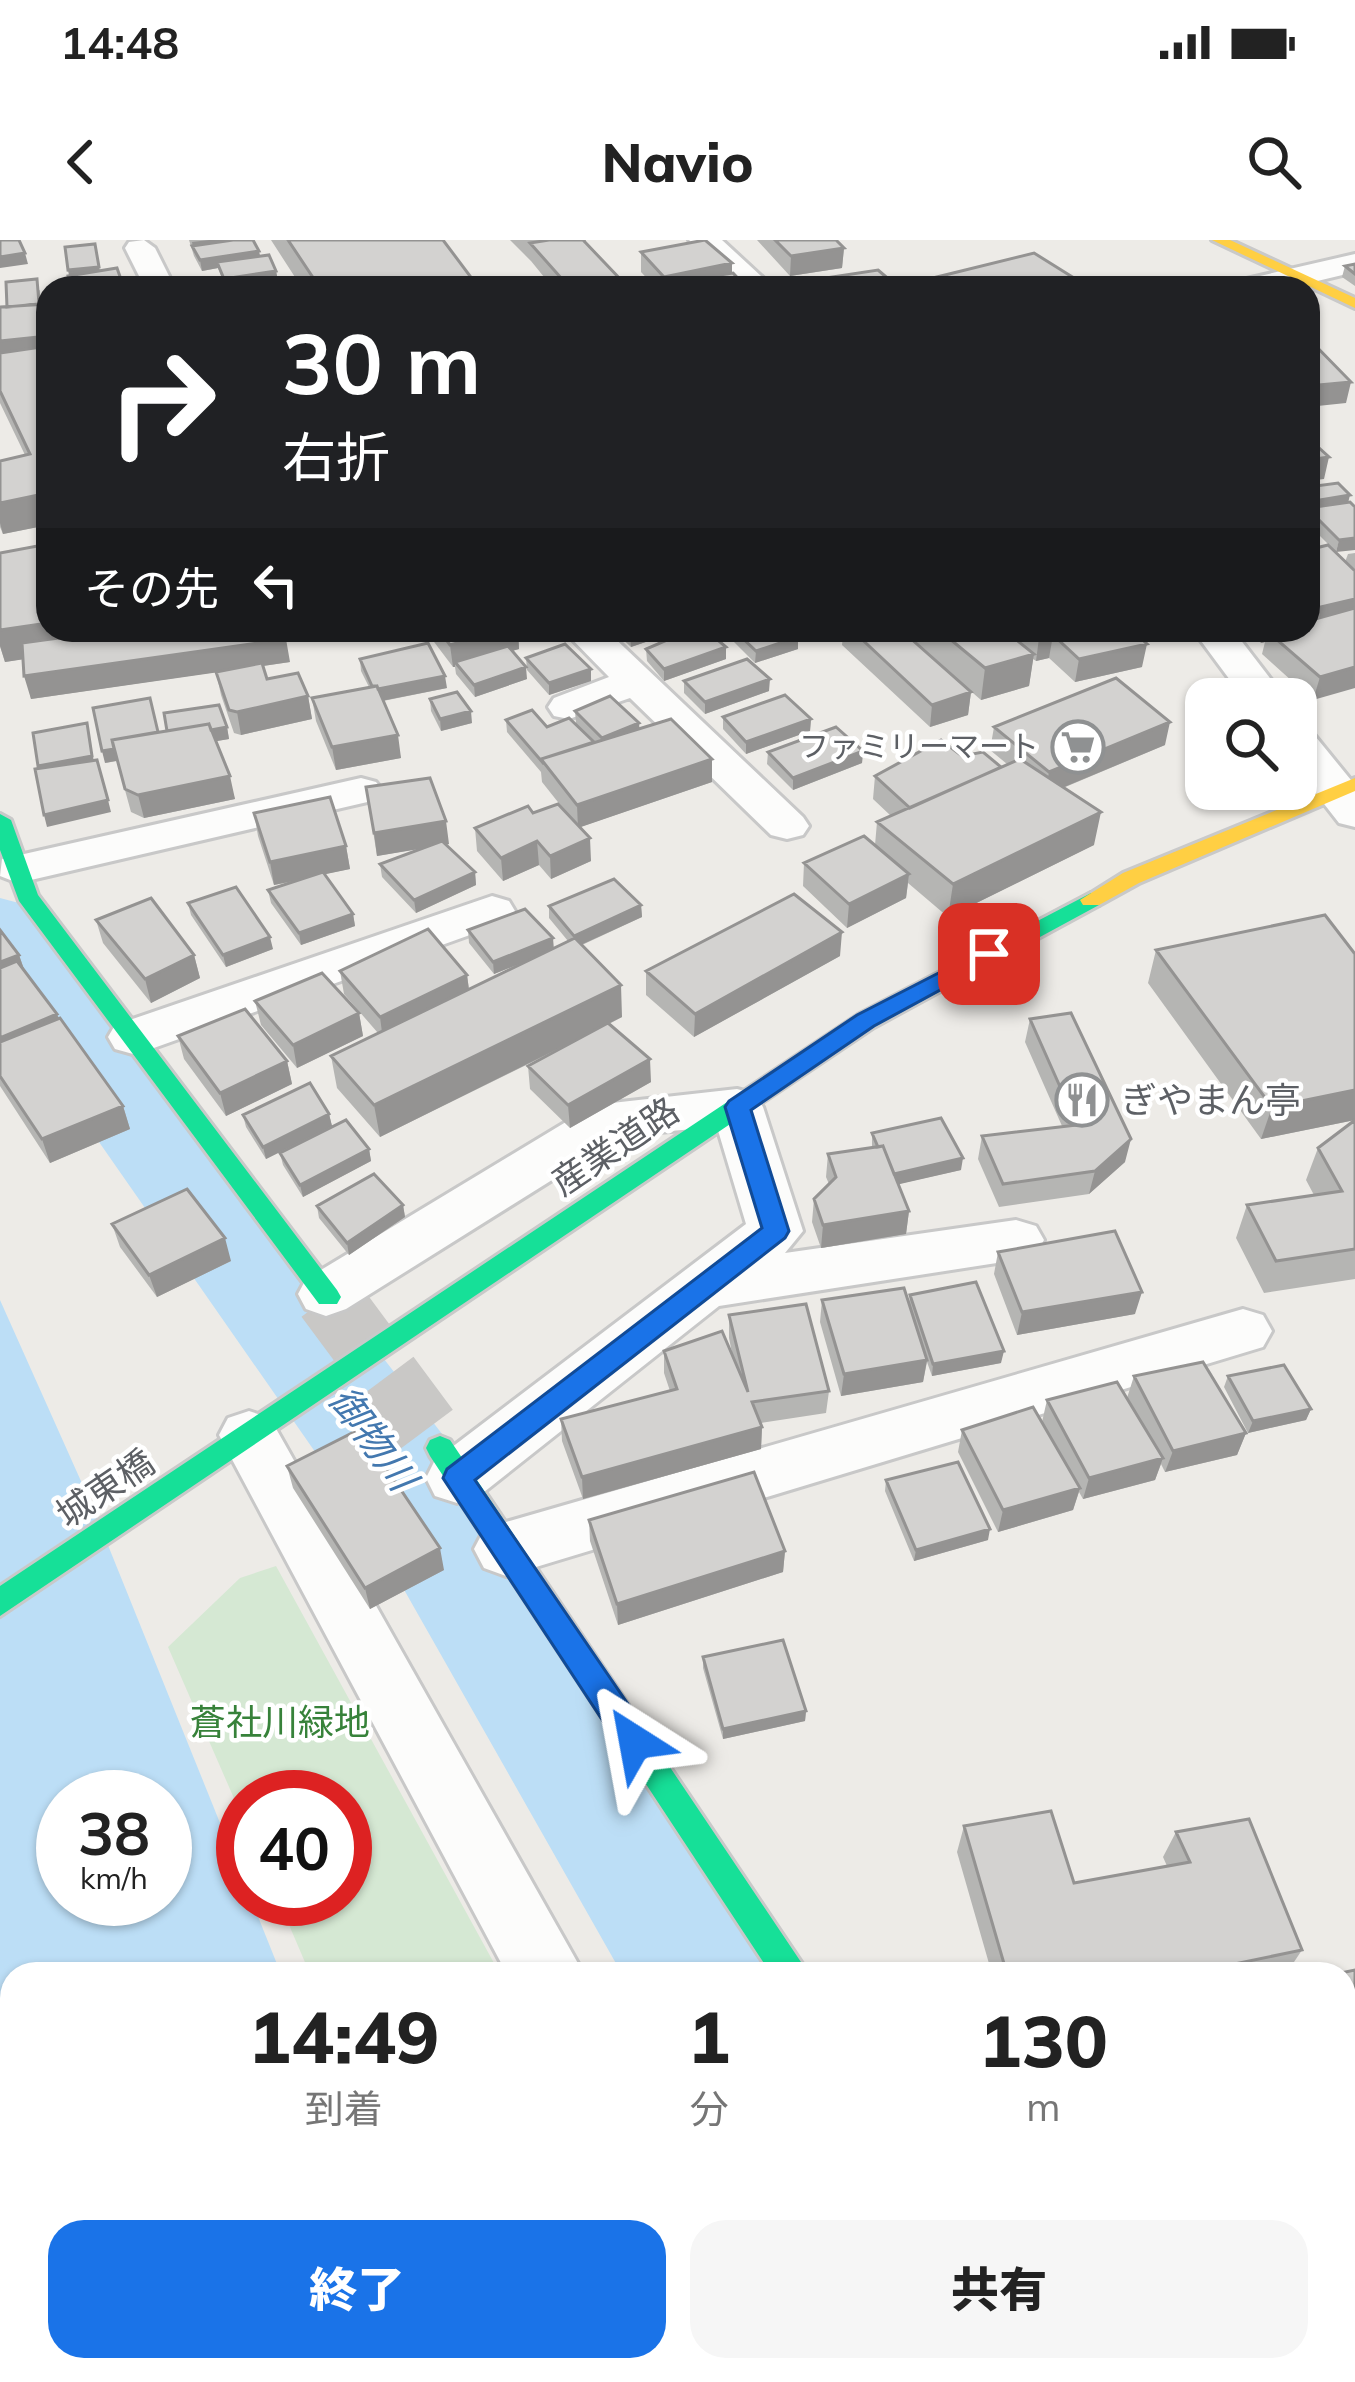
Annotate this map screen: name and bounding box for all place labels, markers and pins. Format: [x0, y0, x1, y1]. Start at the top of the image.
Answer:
supermarket icon: ファミリーマート [1050, 719, 1106, 775]
place label: ファミリーマート [799, 727, 1039, 765]
pin [938, 903, 1040, 1005]
restaurant icon: ぎやまん亭 [1054, 1072, 1110, 1128]
place label: ぎやまん亭 [1121, 1077, 1301, 1122]

